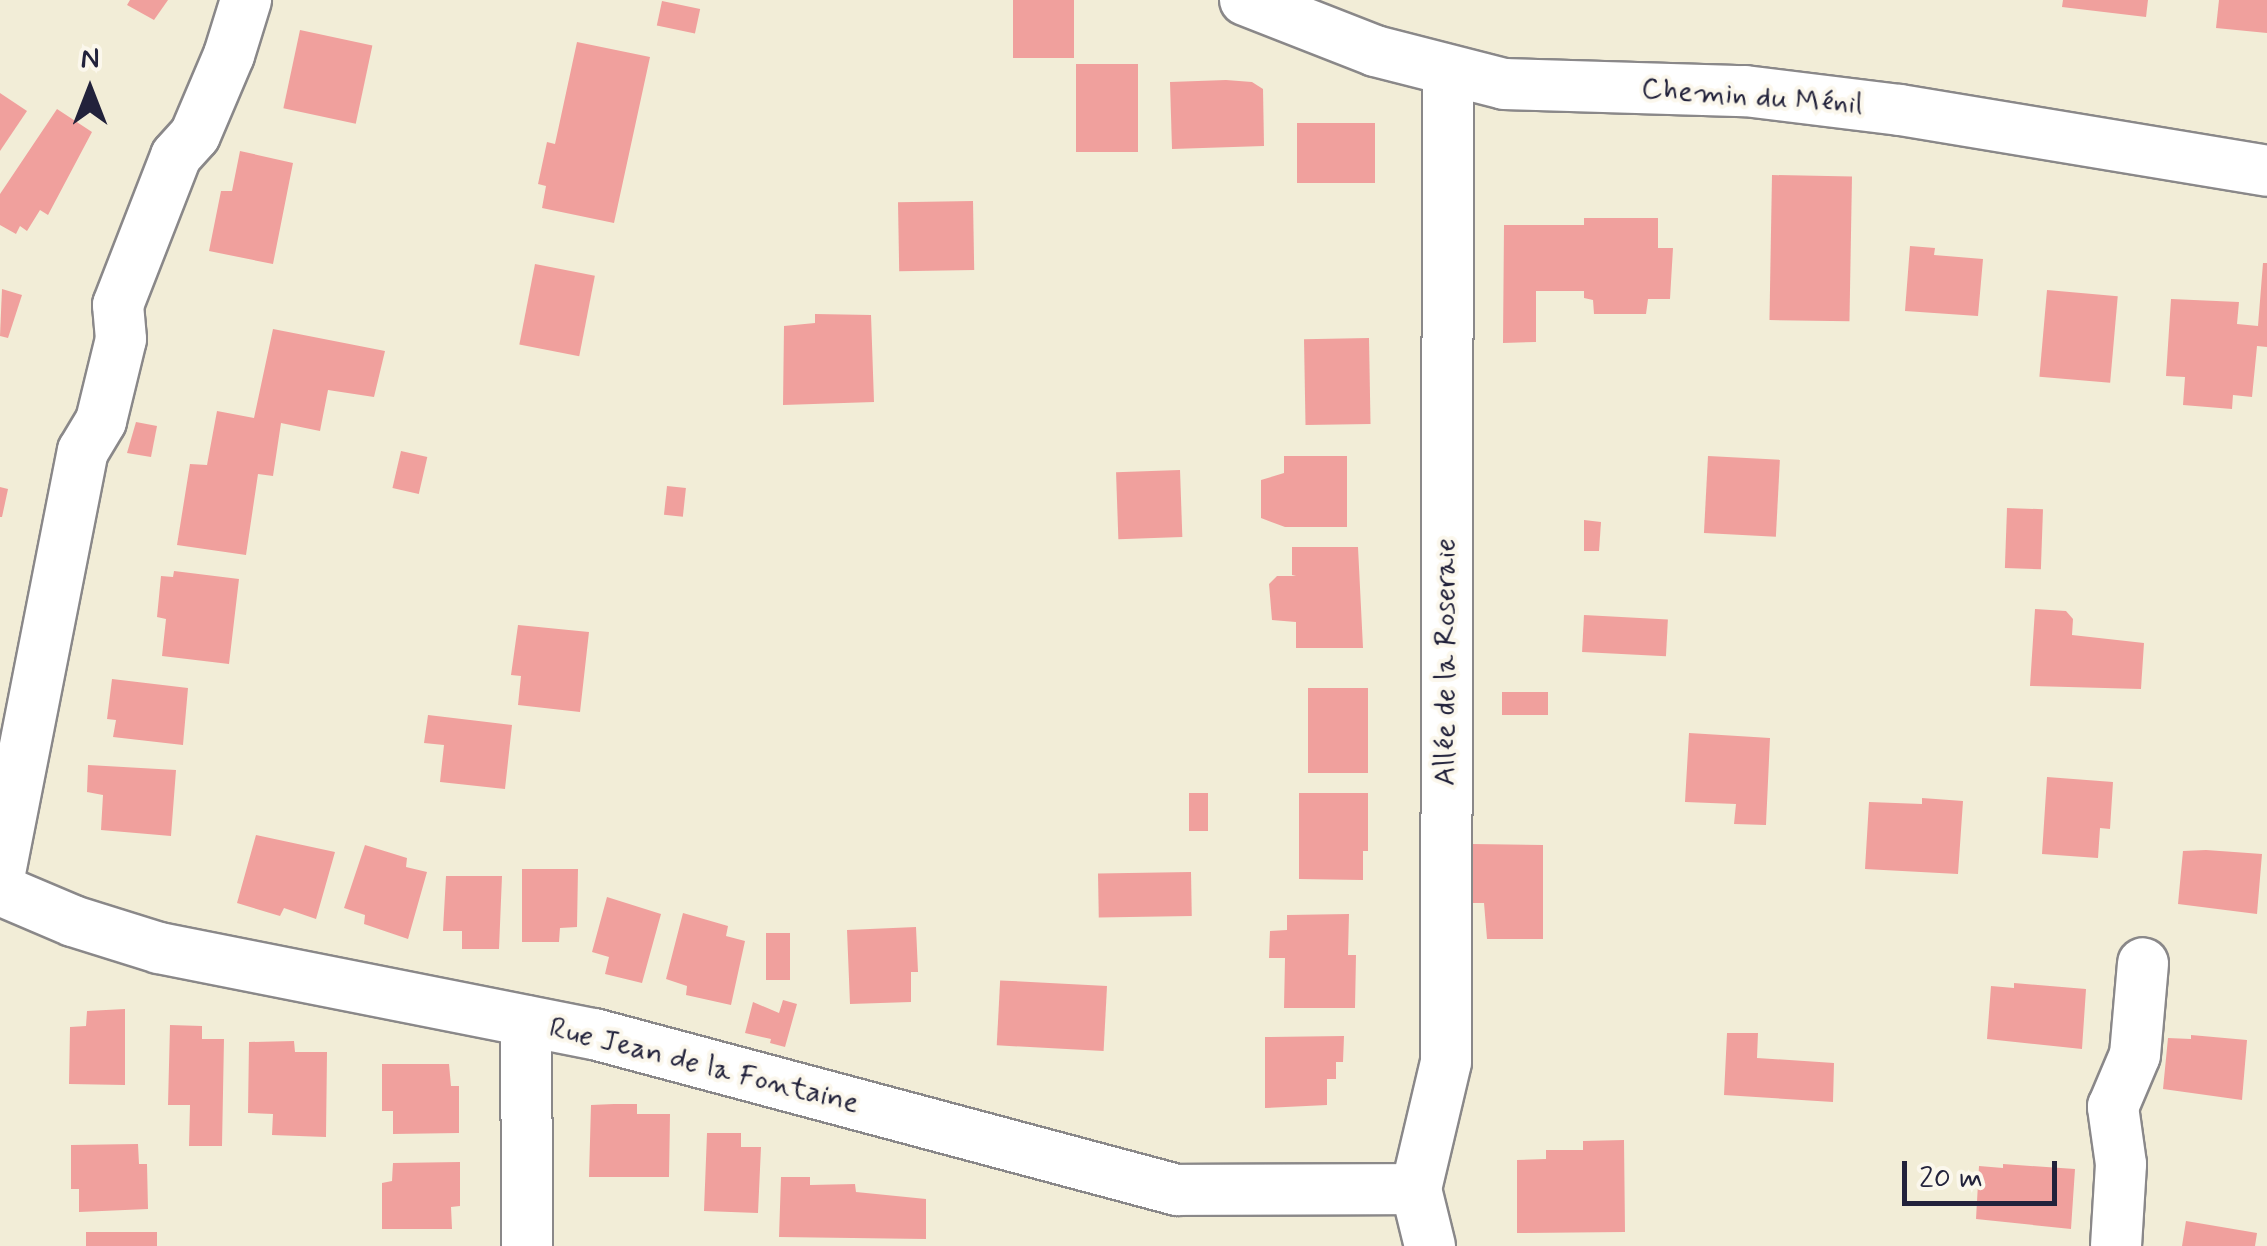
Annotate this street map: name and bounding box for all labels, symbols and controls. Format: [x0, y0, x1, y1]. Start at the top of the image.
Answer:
north arrow [40, 40, 140, 140]
text: N [81, 41, 99, 78]
street label: Chemin du Ménil [1642, 71, 1862, 123]
street label: Allée de la Roseraie [1428, 539, 1464, 785]
street label: Rue Jean de la Fontaine [553, 1012, 855, 1120]
scale bar [1907, 1141, 2062, 1203]
text: 20 m [1919, 1159, 1983, 1198]

